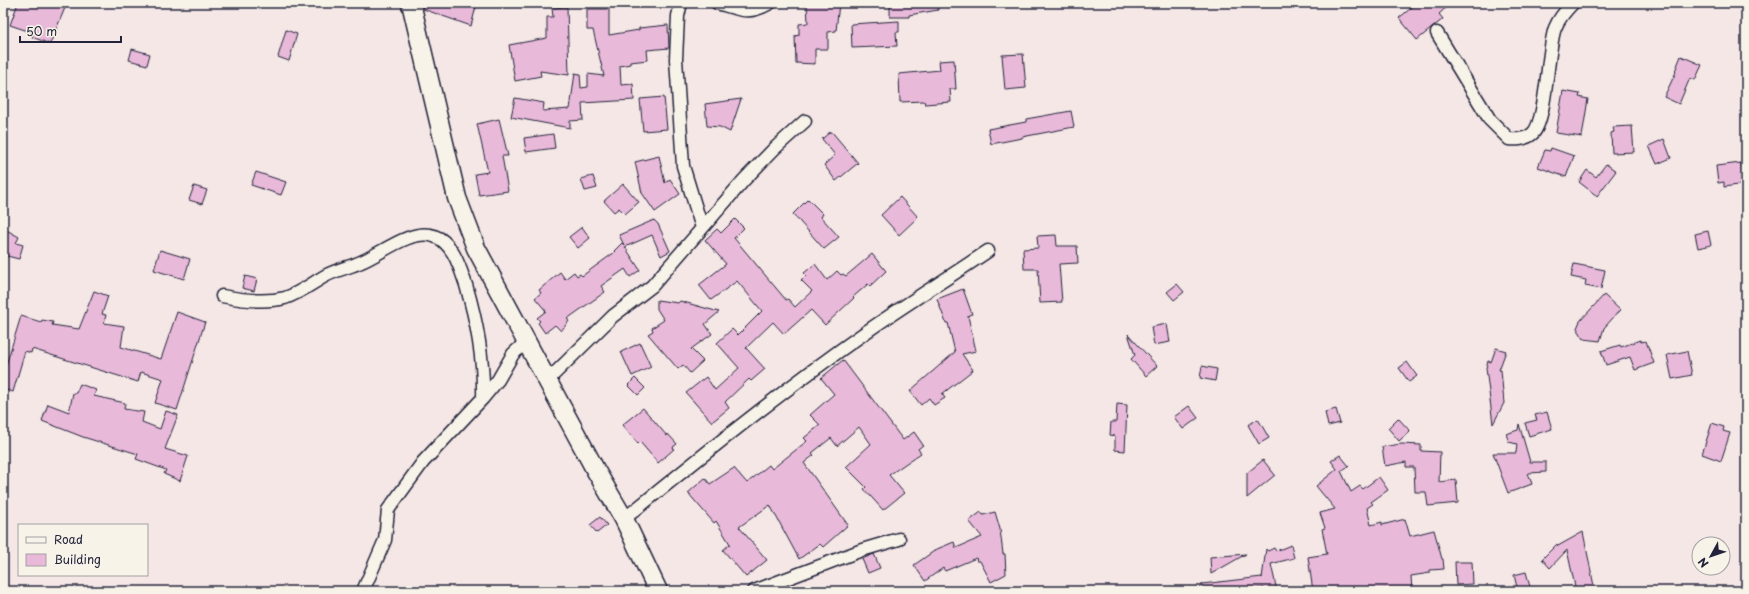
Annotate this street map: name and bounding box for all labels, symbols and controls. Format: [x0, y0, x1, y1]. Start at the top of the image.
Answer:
scale bar [20, 18, 121, 44]
text: 50 m [26, 22, 57, 40]
legend [18, 524, 148, 576]
text: Road [54, 530, 83, 548]
north arrow [1691, 536, 1731, 576]
text: Building [54, 550, 101, 568]
text: N [1693, 554, 1712, 572]

